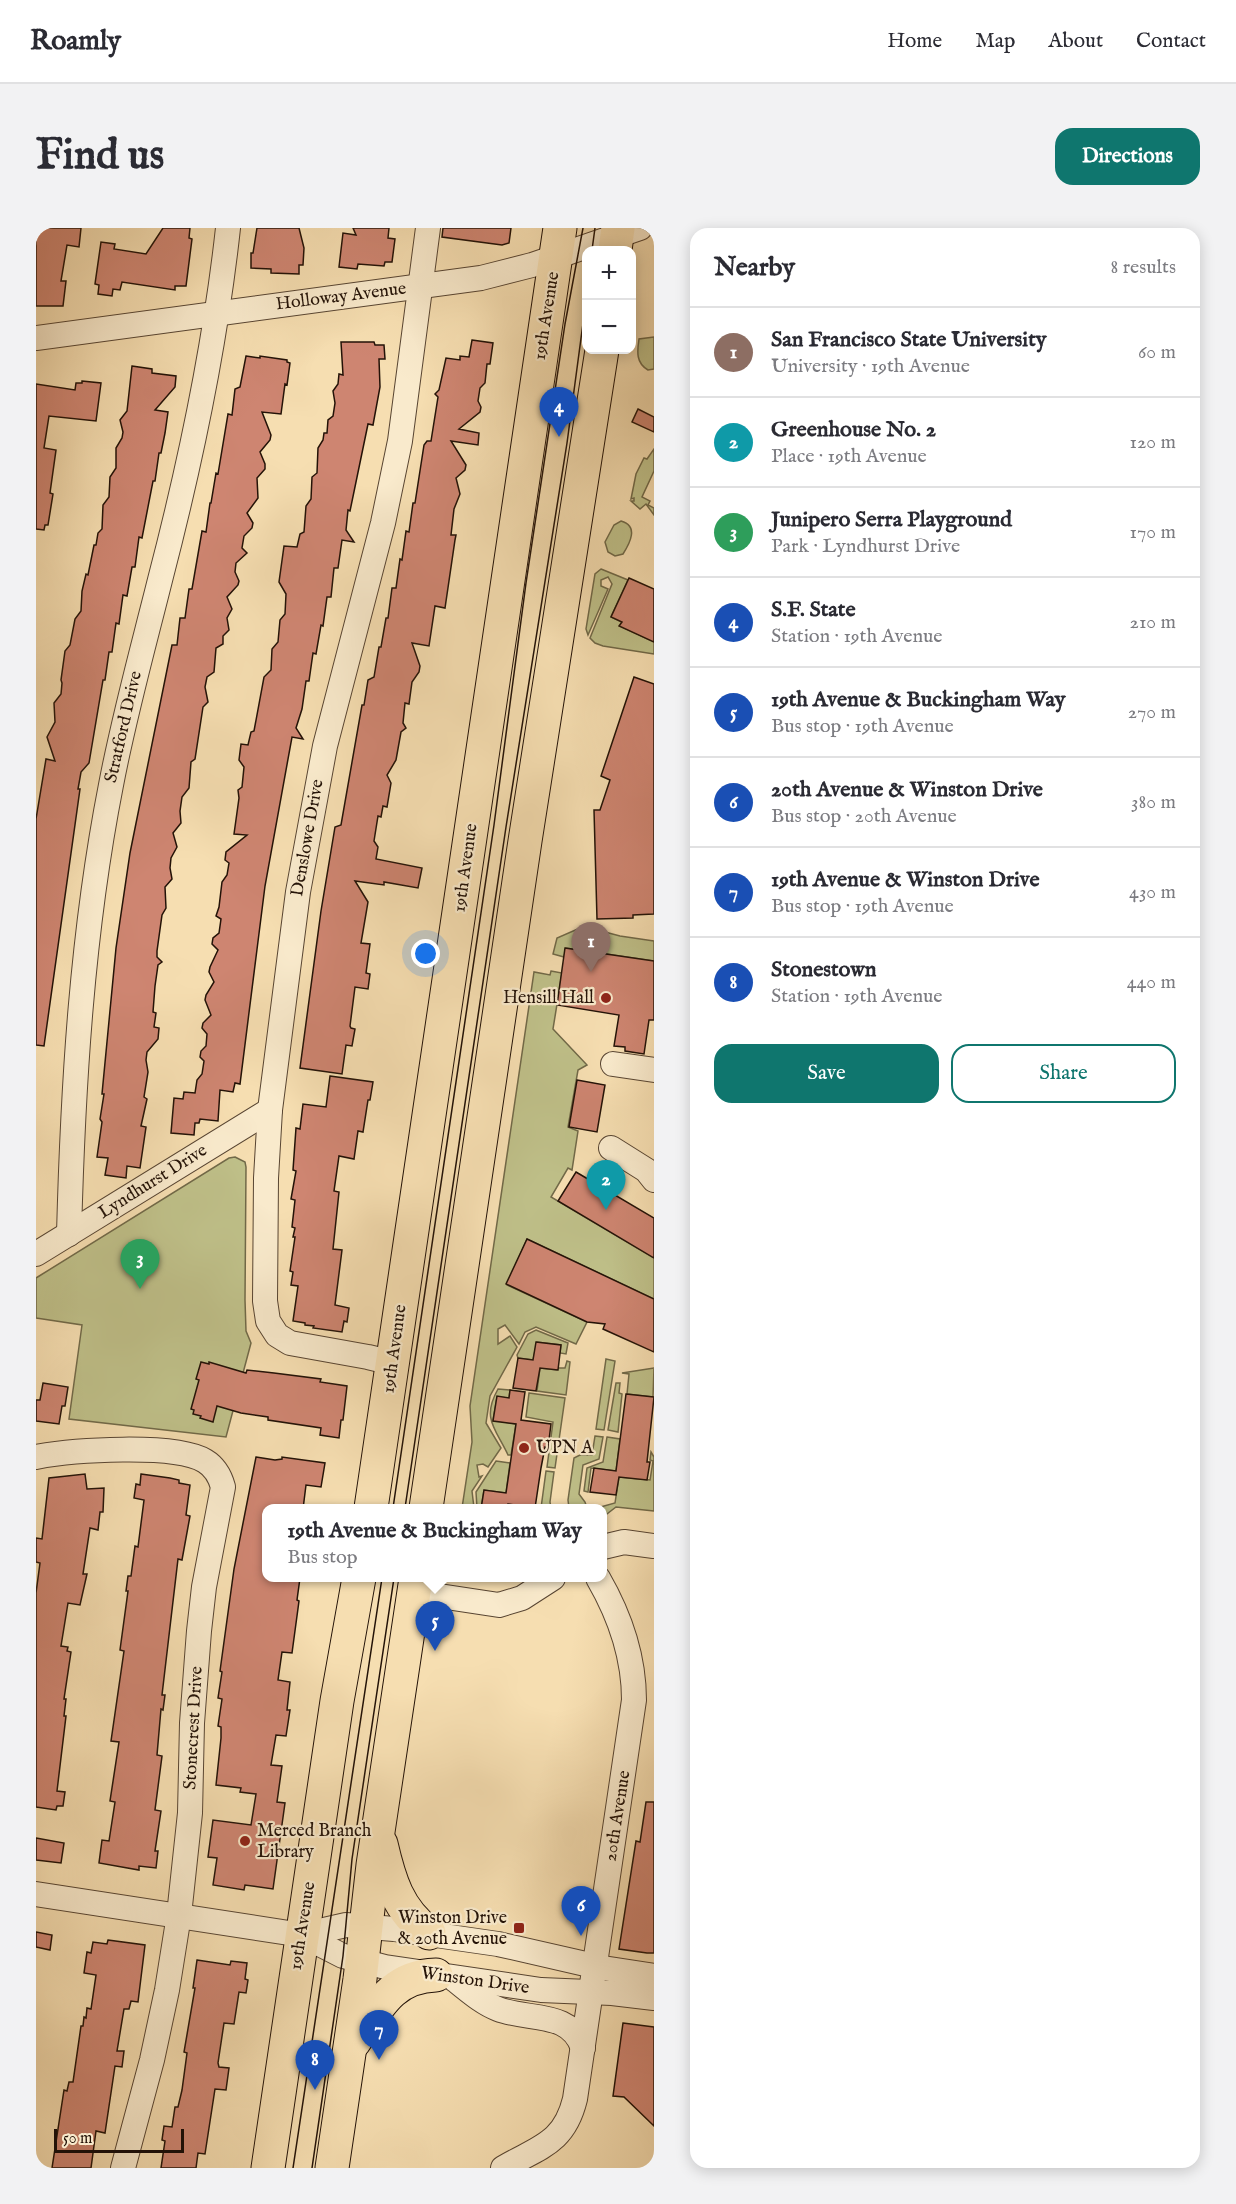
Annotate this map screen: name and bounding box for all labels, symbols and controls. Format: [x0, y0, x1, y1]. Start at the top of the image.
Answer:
text: Roamly [30, 24, 121, 59]
text: Home [887, 28, 942, 55]
text: Map [975, 28, 1015, 55]
text: About [1048, 28, 1103, 55]
text: Contact [1136, 28, 1206, 55]
button: Directions [1055, 128, 1200, 185]
text: Find us [36, 130, 164, 183]
map controls [582, 246, 636, 354]
button: + [582, 246, 636, 300]
text: Nearby [714, 251, 795, 284]
text: 8 results [1110, 255, 1176, 280]
street label: 19th Avenue [529, 270, 565, 362]
street label: Holloway Avenue [274, 278, 408, 316]
button: − [582, 300, 636, 354]
text: San Francisco State University [771, 326, 1047, 354]
text: 1 [730, 340, 737, 365]
text: 60 m [1138, 340, 1176, 365]
text: University · 19th Avenue [771, 354, 970, 379]
pin: 4 [540, 388, 578, 437]
text: Greenhouse No. 2 [771, 416, 936, 444]
text: 2 [729, 430, 738, 455]
text: 120 m [1130, 430, 1176, 455]
text: Place · 19th Avenue [771, 444, 927, 469]
text: Junipero Serra Playground [771, 506, 1012, 534]
text: 3 [730, 520, 737, 545]
text: 170 m [1130, 520, 1176, 545]
text: Park · Lyndhurst Drive [771, 534, 960, 559]
text: S.F. State [771, 596, 855, 624]
text: 4 [729, 610, 738, 635]
text: 210 m [1130, 610, 1176, 635]
text: Station · 19th Avenue [771, 624, 943, 649]
street label: Stratford Drive [100, 669, 148, 785]
text: 19th Avenue & Buckingham Way [771, 686, 1066, 714]
text: 5 [730, 700, 737, 725]
text: 270 m [1128, 700, 1176, 725]
text: Bus stop · 19th Avenue [771, 714, 954, 739]
text: 20th Avenue & Winston Drive [771, 776, 1043, 804]
street label: Denslowe Drive [286, 777, 330, 899]
text: 6 [729, 790, 738, 815]
text: 380 m [1131, 790, 1176, 815]
text: Bus stop · 20th Avenue [771, 804, 957, 829]
street label: 19th Avenue [448, 822, 484, 914]
text: 19th Avenue & Winston Drive [771, 866, 1040, 894]
text: 7 [729, 880, 738, 905]
text: 430 m [1129, 880, 1176, 905]
text: Bus stop · 19th Avenue [771, 894, 954, 919]
pin: 1 [572, 922, 610, 972]
your location [411, 939, 440, 968]
text: Stonestown [771, 956, 876, 984]
text: 8 [730, 970, 737, 995]
text: 440 m [1127, 970, 1176, 995]
text: Station · 19th Avenue [771, 984, 943, 1009]
place label: Hensill Hall [503, 987, 594, 1010]
marker: Hensill Hall [599, 991, 613, 1005]
button: Save [714, 1044, 939, 1103]
button: Share [951, 1044, 1176, 1103]
street label: Lyndhurst Drive [94, 1139, 212, 1225]
pin: 2 [586, 1160, 626, 1210]
pin: 3 [120, 1240, 160, 1289]
street label: 19th Avenue [377, 1303, 413, 1395]
place label: UPN A [536, 1437, 594, 1460]
marker: UPN A [517, 1441, 531, 1455]
popup [262, 1504, 607, 1582]
text: 19th Avenue & Buckingham Way [287, 1517, 582, 1545]
text: Bus stop [287, 1545, 358, 1570]
pin: 5 [416, 1602, 454, 1651]
street label: Stonecrest Drive [179, 1666, 209, 1790]
street label: 20th Avenue [599, 1769, 637, 1863]
place label: Merced Branch Library [257, 1820, 372, 1864]
marker: Merced Branch Library [238, 1834, 252, 1848]
street label: 19th Avenue [285, 1880, 321, 1972]
pin: 6 [562, 1886, 600, 1936]
place label: Winston Drive & 20th Avenue [398, 1907, 507, 1951]
marker: Winston Drive & 20th Avenue [512, 1921, 526, 1935]
street label: Winston Drive [419, 1962, 531, 2000]
pin: 7 [360, 2010, 398, 2060]
pin: 8 [296, 2040, 334, 2090]
scale bar [54, 2126, 184, 2154]
text: 50 m [63, 2129, 92, 2149]

